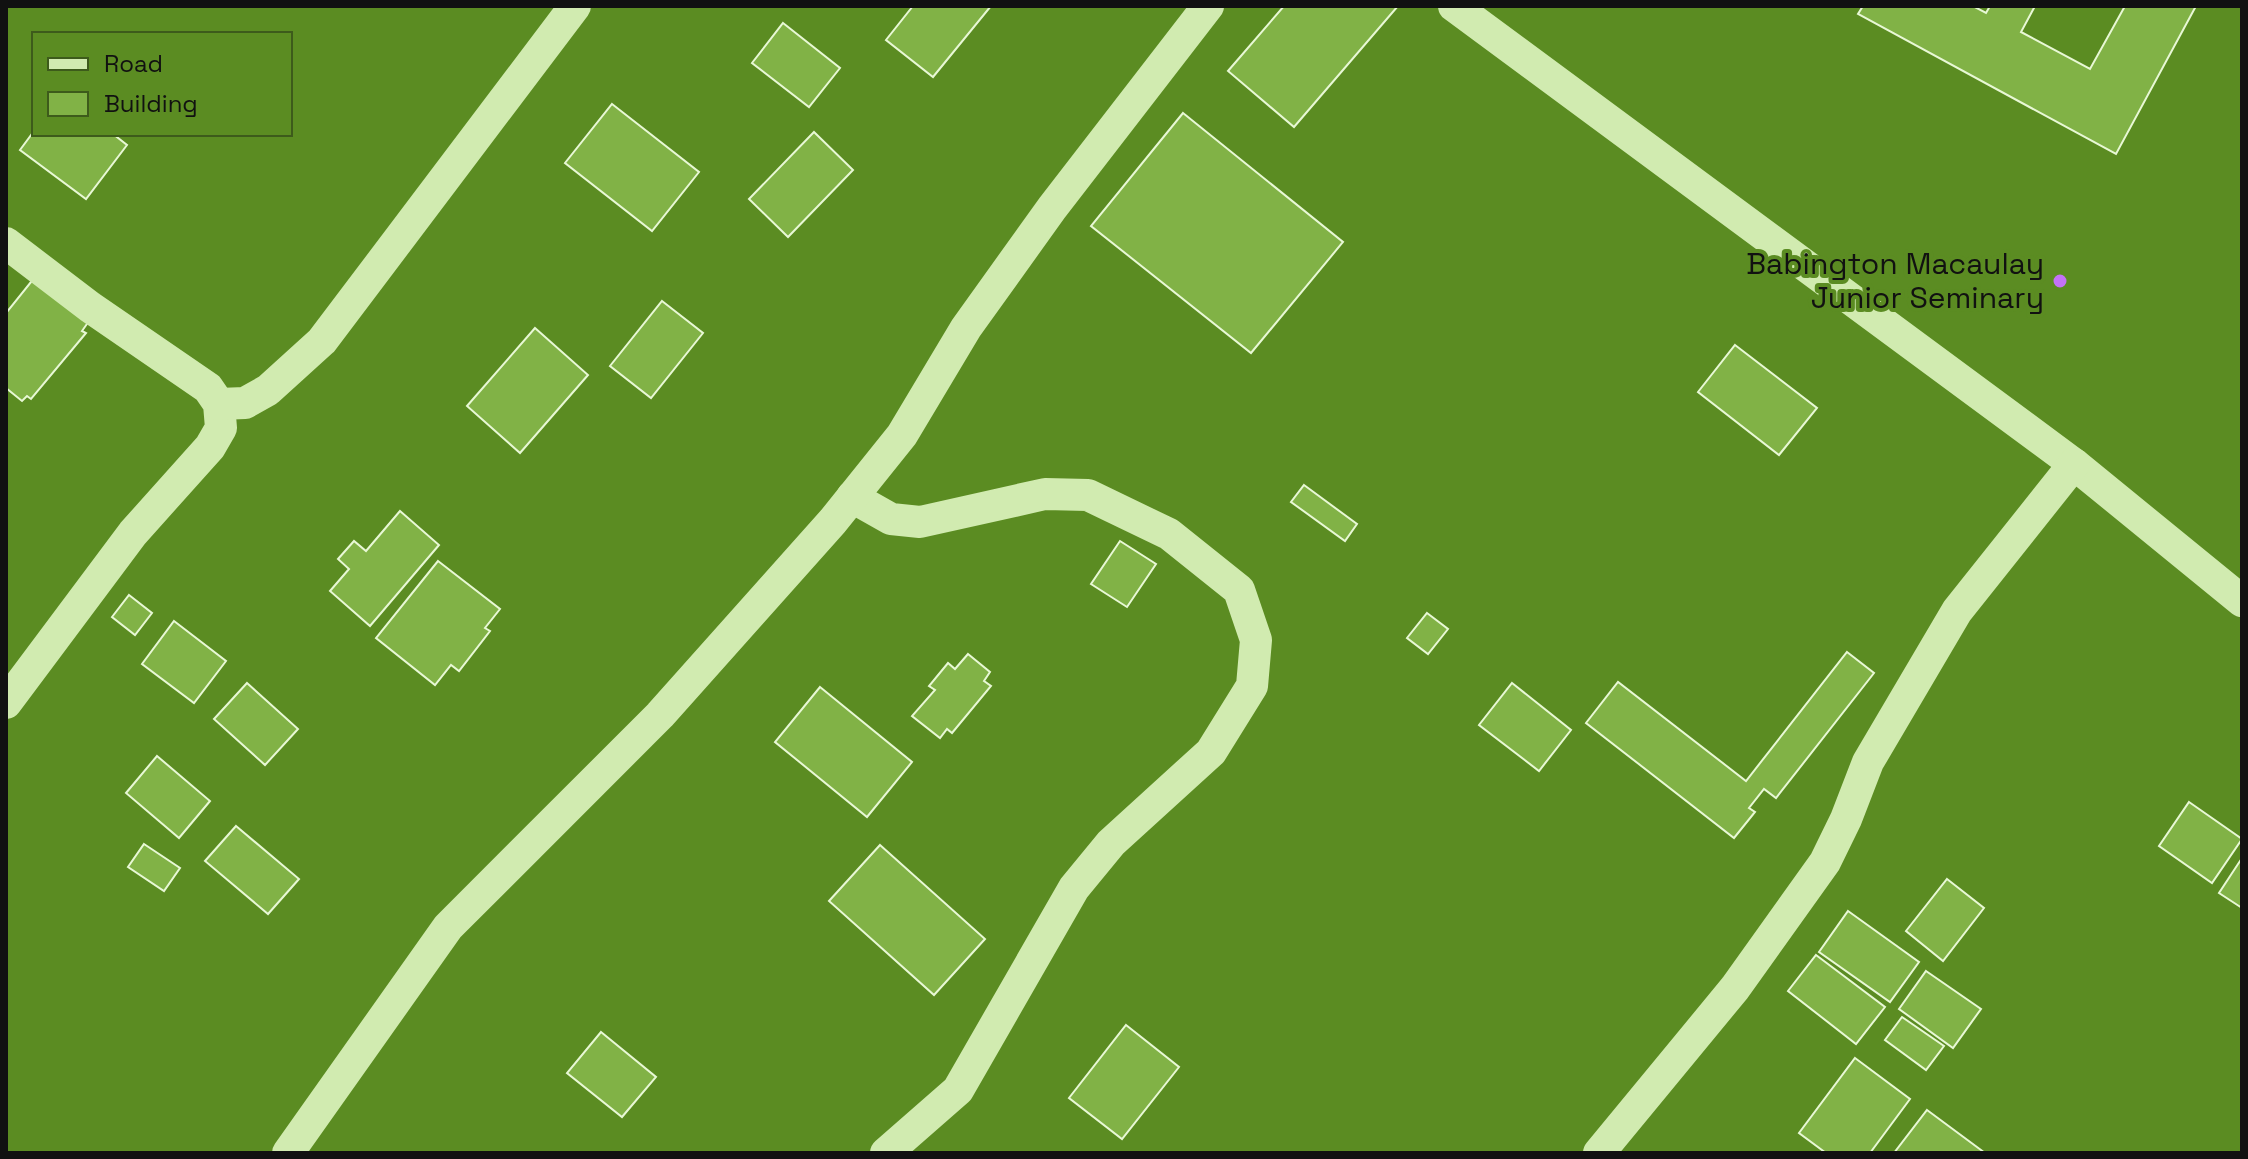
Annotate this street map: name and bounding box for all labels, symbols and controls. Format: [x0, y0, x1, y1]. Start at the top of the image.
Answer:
legend [32, 32, 292, 136]
text: Road [104, 48, 163, 79]
text: Building [104, 88, 198, 119]
place label: Babington Macaulay Junior Seminary [1746, 244, 2044, 317]
marker: Babington Macaulay Junior Seminary [2051, 272, 2069, 290]

